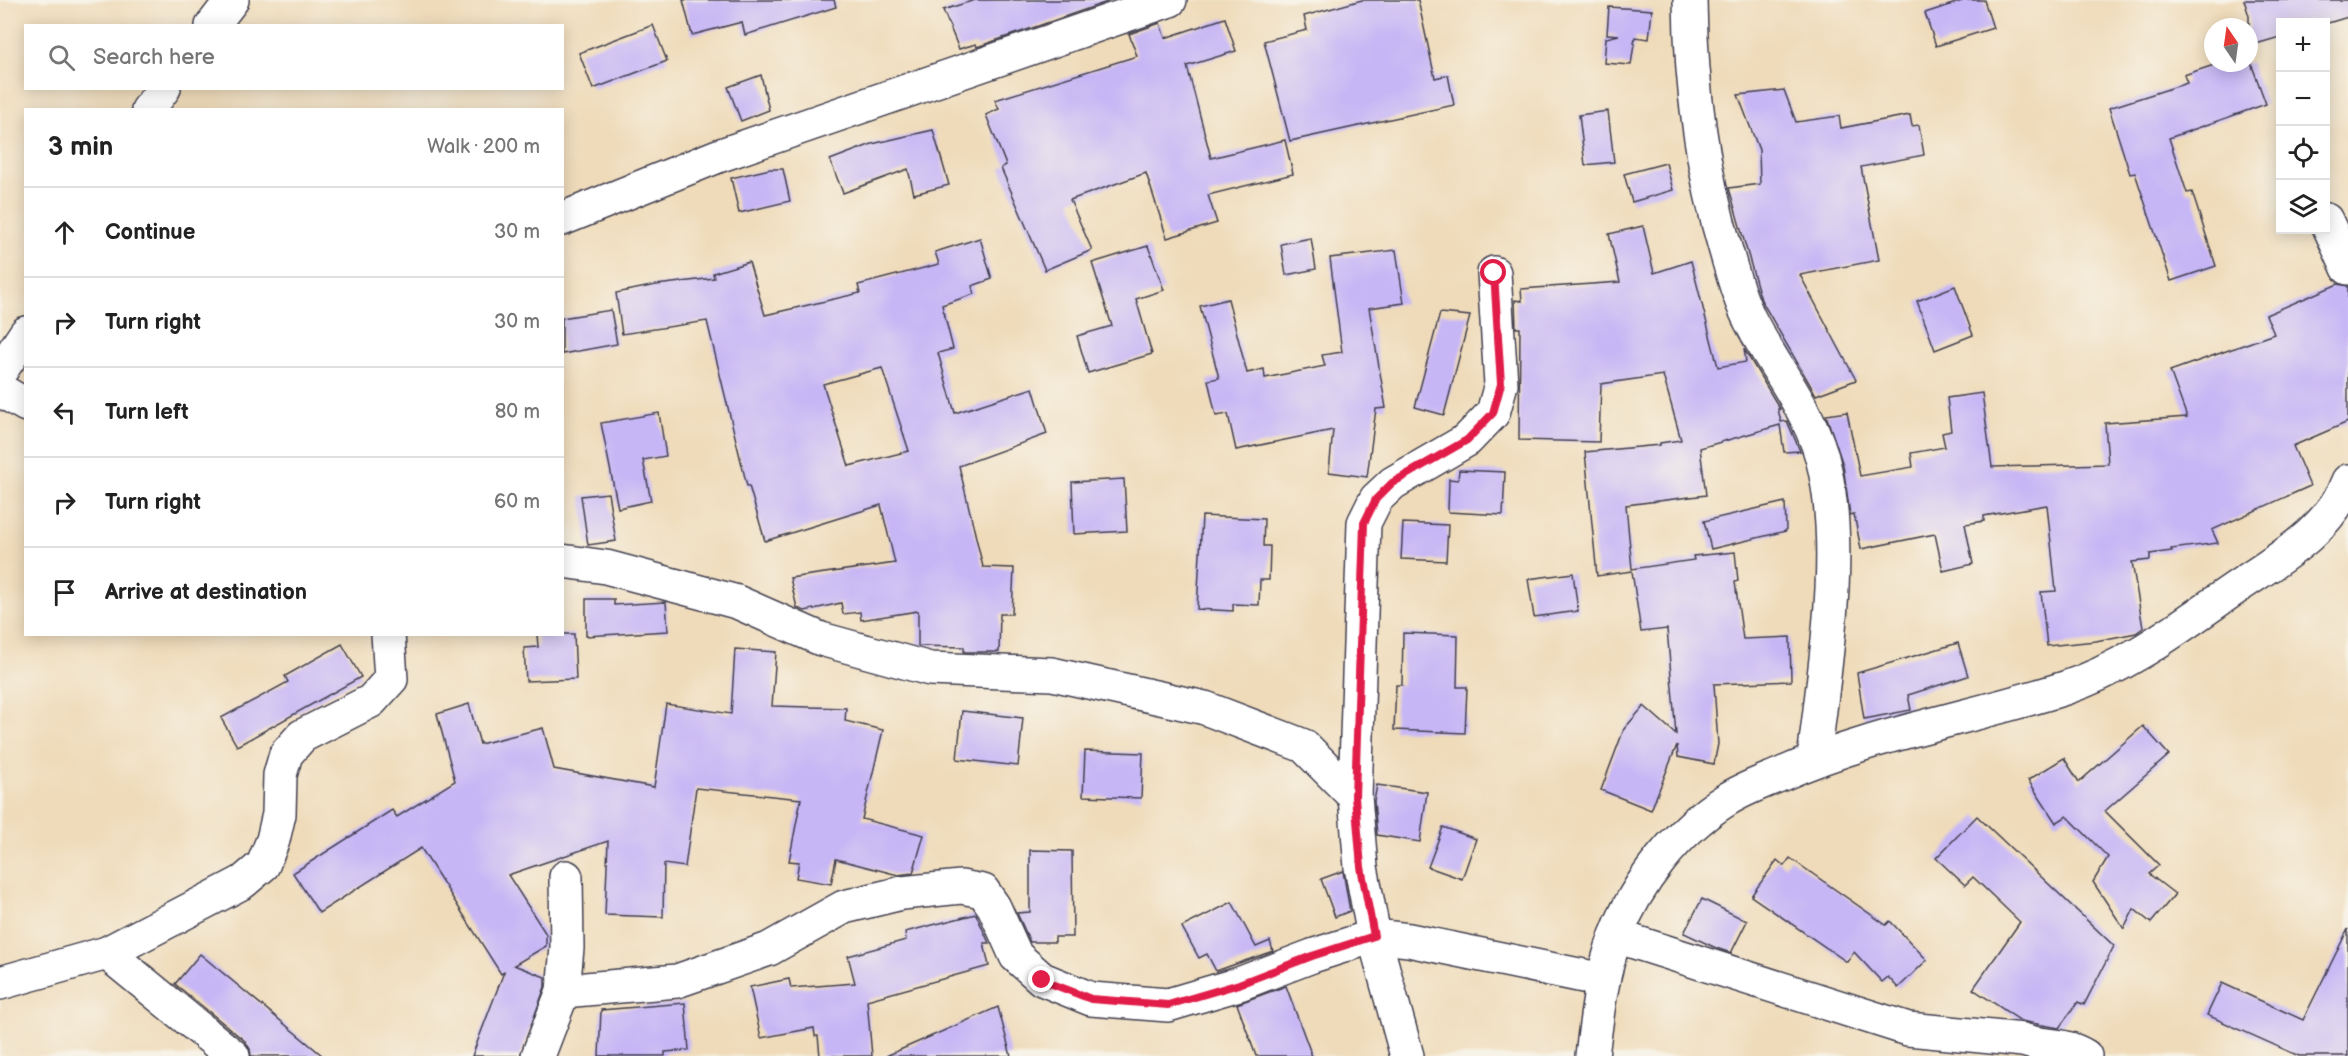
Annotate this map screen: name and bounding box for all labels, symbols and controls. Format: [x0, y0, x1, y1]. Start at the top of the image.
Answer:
north arrow [2204, 18, 2258, 72]
map controls [2276, 18, 2330, 234]
button: + [2276, 18, 2330, 72]
search box [24, 24, 564, 90]
icon: search [45, 41, 78, 74]
text: Search here [93, 44, 215, 71]
button: − [2276, 72, 2330, 126]
button: locate [2276, 126, 2330, 180]
text: 3 min [48, 132, 113, 163]
text: Walk · 200 m [427, 135, 540, 159]
button: layers [2276, 180, 2330, 234]
icon: ahead [48, 216, 81, 249]
text: Continue [105, 219, 195, 246]
text: 30 m [494, 220, 540, 244]
route start [1480, 259, 1506, 285]
icon: right [48, 306, 81, 339]
text: Turn right [105, 309, 201, 336]
text: 30 m [494, 310, 540, 334]
icon: left [48, 396, 81, 429]
text: Turn left [105, 399, 189, 426]
text: 80 m [495, 400, 540, 424]
icon: right [48, 486, 81, 519]
text: Turn right [105, 489, 201, 516]
text: 60 m [494, 490, 540, 514]
icon: arrive [48, 576, 81, 609]
text: Arrive at destination [105, 579, 307, 606]
route end [1028, 966, 1054, 992]

